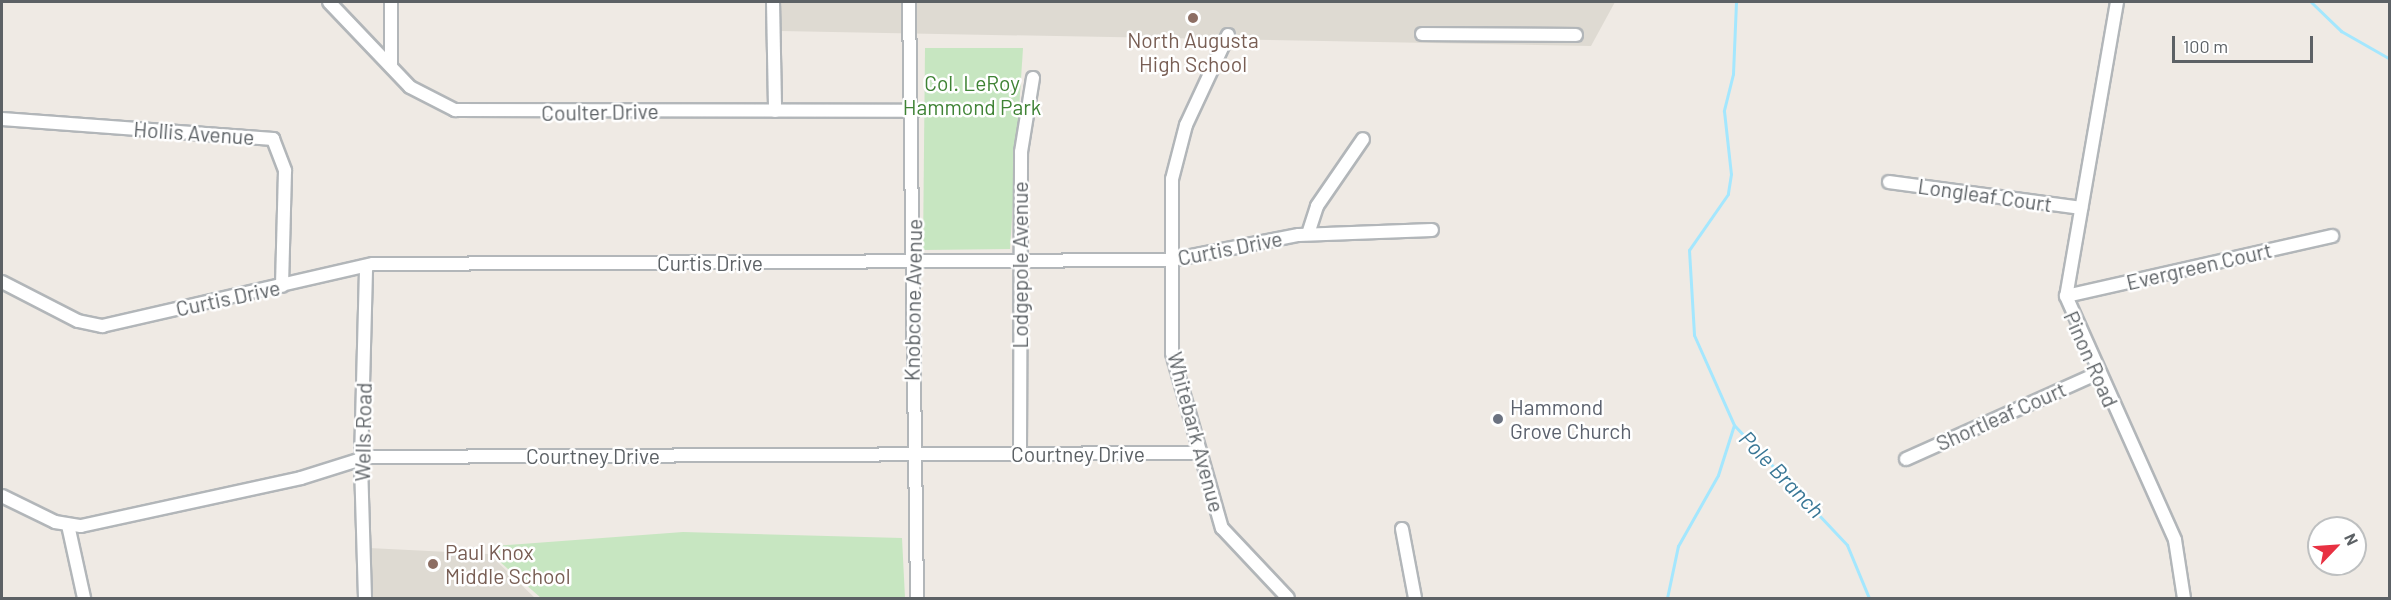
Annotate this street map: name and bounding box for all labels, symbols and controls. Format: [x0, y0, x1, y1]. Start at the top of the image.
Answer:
marker: North Augusta High School [1186, 11, 1200, 25]
scale bar [2175, 24, 2316, 62]
place label: North Augusta High School [1127, 27, 1259, 77]
text: 100 m [2183, 35, 2228, 57]
park label: Col. LeRoy Hammond Park [903, 70, 1041, 120]
street label: Coulter Drive [541, 98, 659, 126]
street label: Hollis Avenue [133, 116, 255, 150]
street label: Longleaf Court [1916, 173, 2054, 217]
street label: Lodgepole Avenue [1007, 181, 1033, 349]
street label: Knobcone Avenue [899, 219, 927, 381]
street label: Curtis Drive [1176, 226, 1284, 270]
street label: Evergreen Court [2124, 237, 2274, 295]
street label: Curtis Drive [657, 250, 763, 276]
street label: Curtis Drive [174, 275, 282, 321]
street label: Pinon Road [2059, 307, 2123, 411]
street label: Whitebark Avenue [1162, 349, 1230, 515]
street label: Shortleaf Court [1932, 376, 2070, 456]
street label: Wells Road [350, 382, 376, 482]
place label: Hammond Grove Church [1510, 394, 1632, 444]
marker: Hammond Grove Church [1491, 412, 1505, 426]
water label: Pole Branch [1734, 425, 1830, 523]
street label: Courtney Drive [1011, 441, 1145, 467]
street label: Courtney Drive [526, 443, 660, 469]
north arrow [2307, 516, 2367, 576]
text: N [2341, 530, 2363, 548]
place label: Paul Knox Middle School [445, 539, 571, 589]
marker: Paul Knox Middle School [426, 557, 440, 571]

